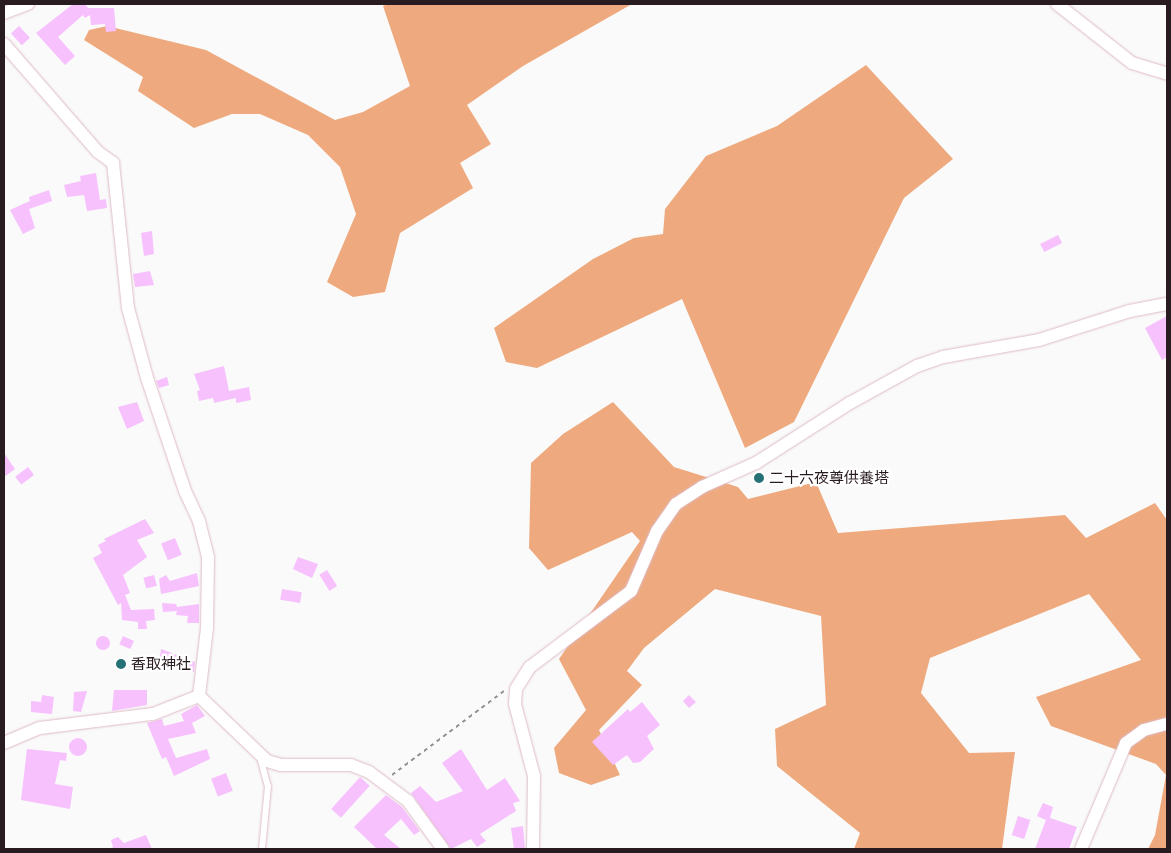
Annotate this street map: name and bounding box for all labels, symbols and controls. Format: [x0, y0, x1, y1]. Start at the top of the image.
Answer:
place label: 二十六夜尊供養塔 [769, 469, 889, 487]
marker: 二十六夜尊供養塔 [753, 472, 765, 484]
place label: 香取神社 [131, 655, 191, 673]
marker: 香取神社 [115, 658, 127, 670]

